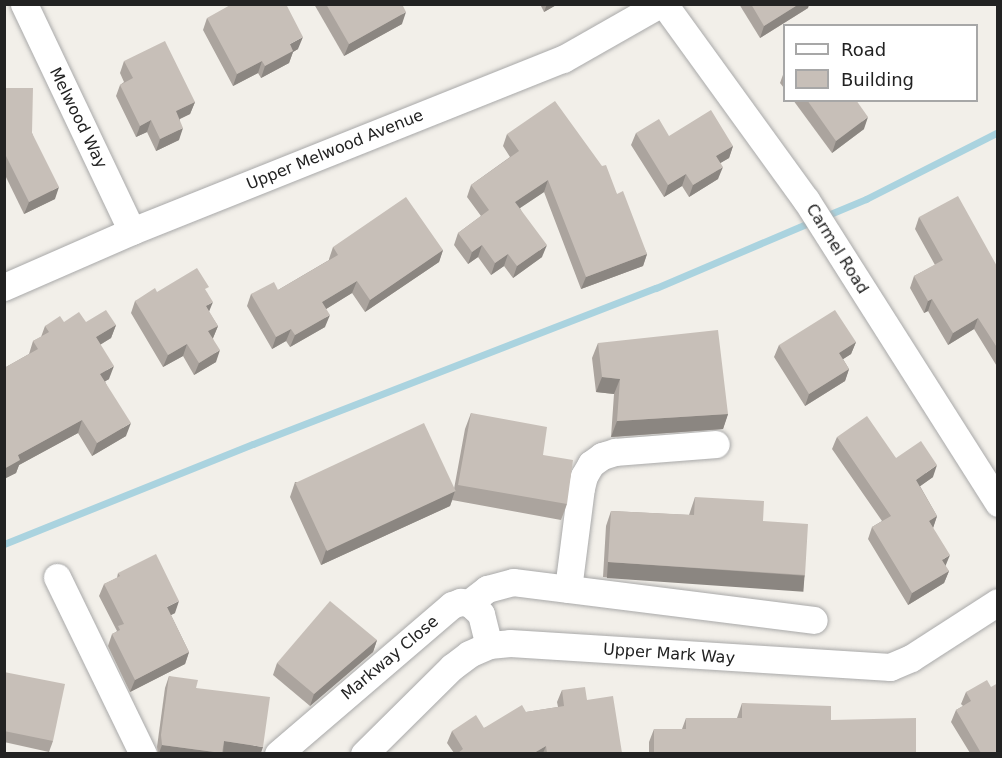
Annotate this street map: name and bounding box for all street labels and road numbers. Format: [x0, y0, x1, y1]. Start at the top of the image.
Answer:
street label: Melwood Way [45, 64, 111, 172]
street label: Upper Melwood Avenue [244, 106, 426, 194]
street label: Carmel Road [802, 201, 872, 297]
street label: Markway Close [338, 612, 442, 704]
street label: Upper Mark Way [602, 640, 736, 668]

